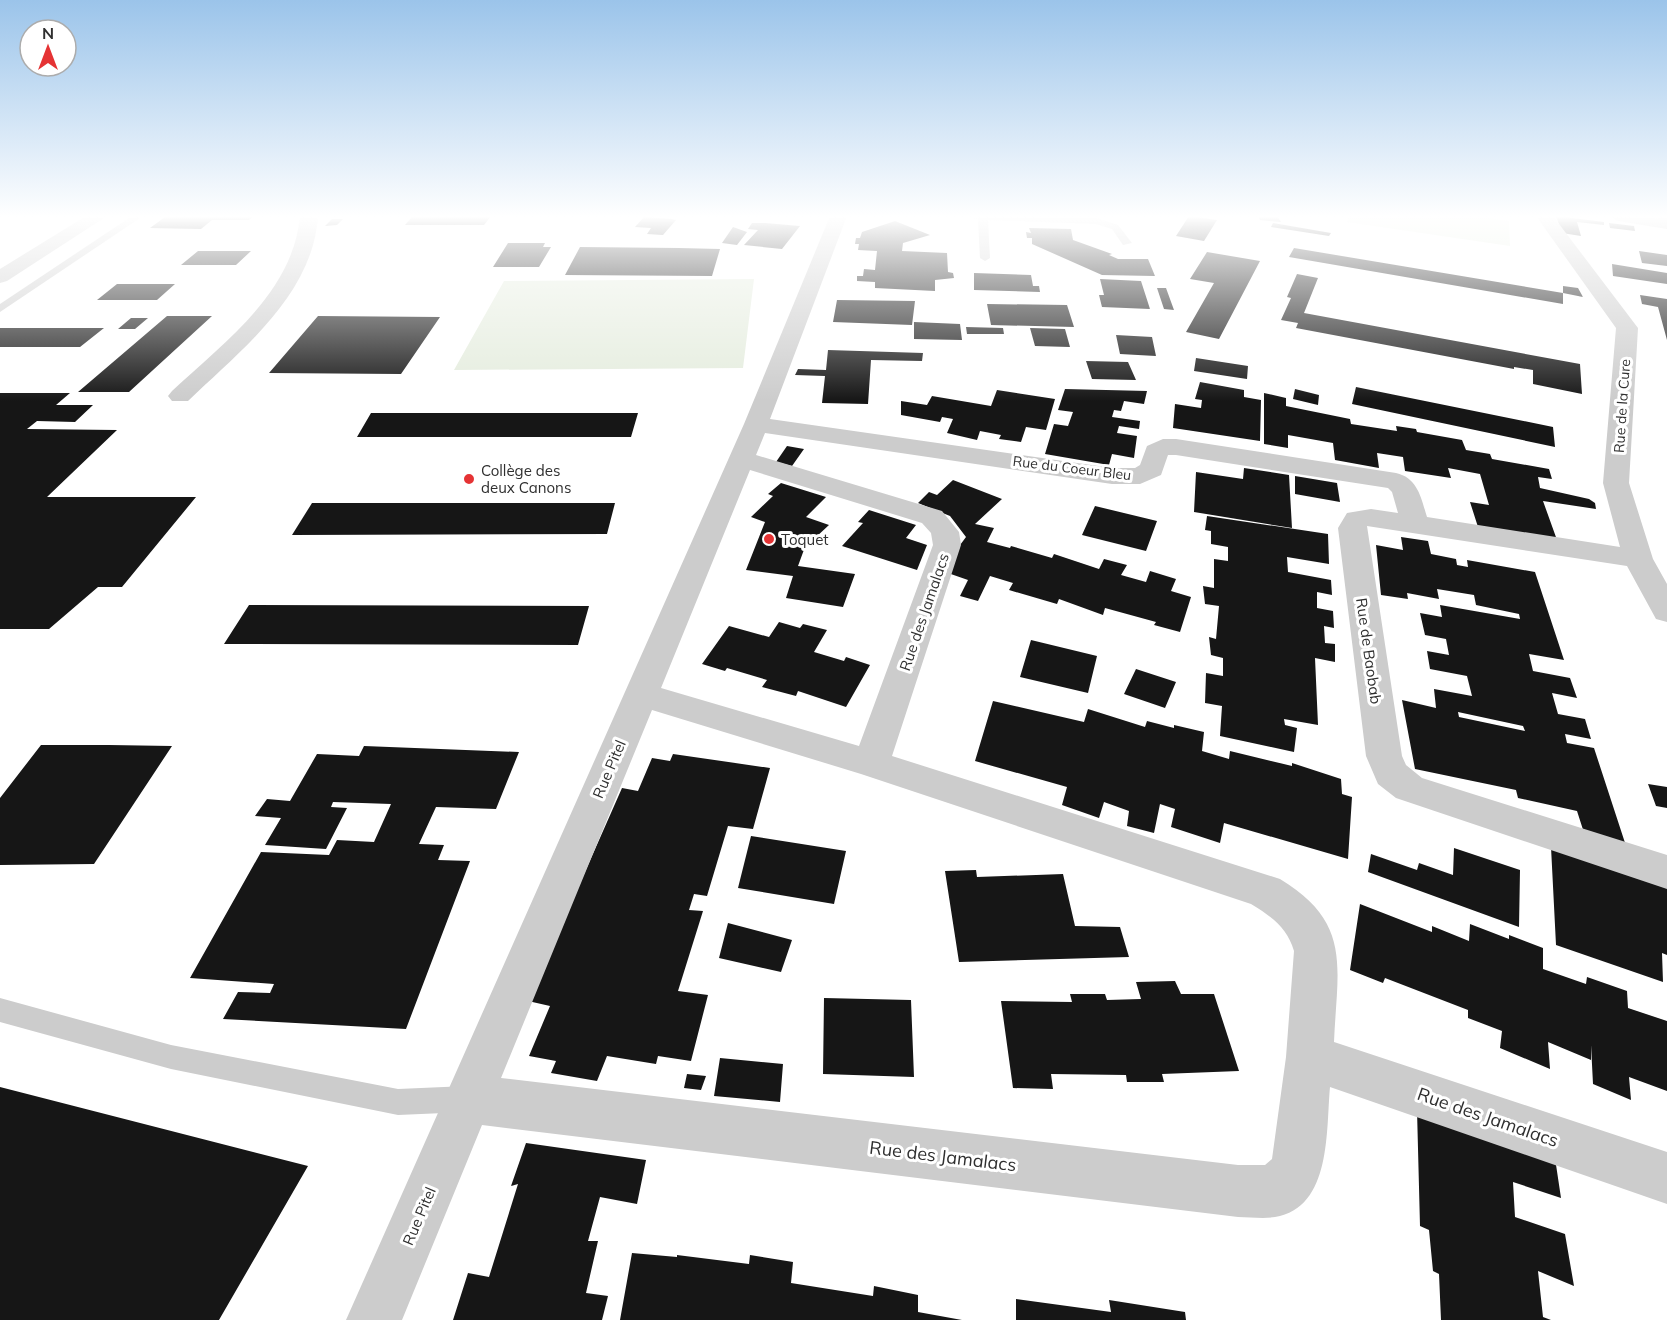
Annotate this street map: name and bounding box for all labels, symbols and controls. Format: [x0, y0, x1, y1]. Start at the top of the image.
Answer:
north arrow [18, 18, 78, 78]
text: N [42, 23, 54, 43]
street label: Rue de la Cure [1610, 358, 1634, 454]
street label: Rue du Coeur Bleu [1012, 452, 1132, 484]
place label: Collège des deux Canons [481, 461, 571, 497]
marker: Collège des deux Canons [462, 472, 476, 486]
place label: Toquet [781, 530, 829, 549]
marker: Toquet [762, 532, 776, 546]
street label: Rue des Jamalacs [895, 551, 953, 673]
street label: Rue de Baobab [1352, 597, 1386, 705]
street label: Rue Pitel [588, 737, 630, 801]
street label: Rue des Jamalacs [1414, 1082, 1562, 1152]
street label: Rue des Jamalacs [868, 1136, 1018, 1176]
street label: Rue Pitel [398, 1184, 440, 1248]

